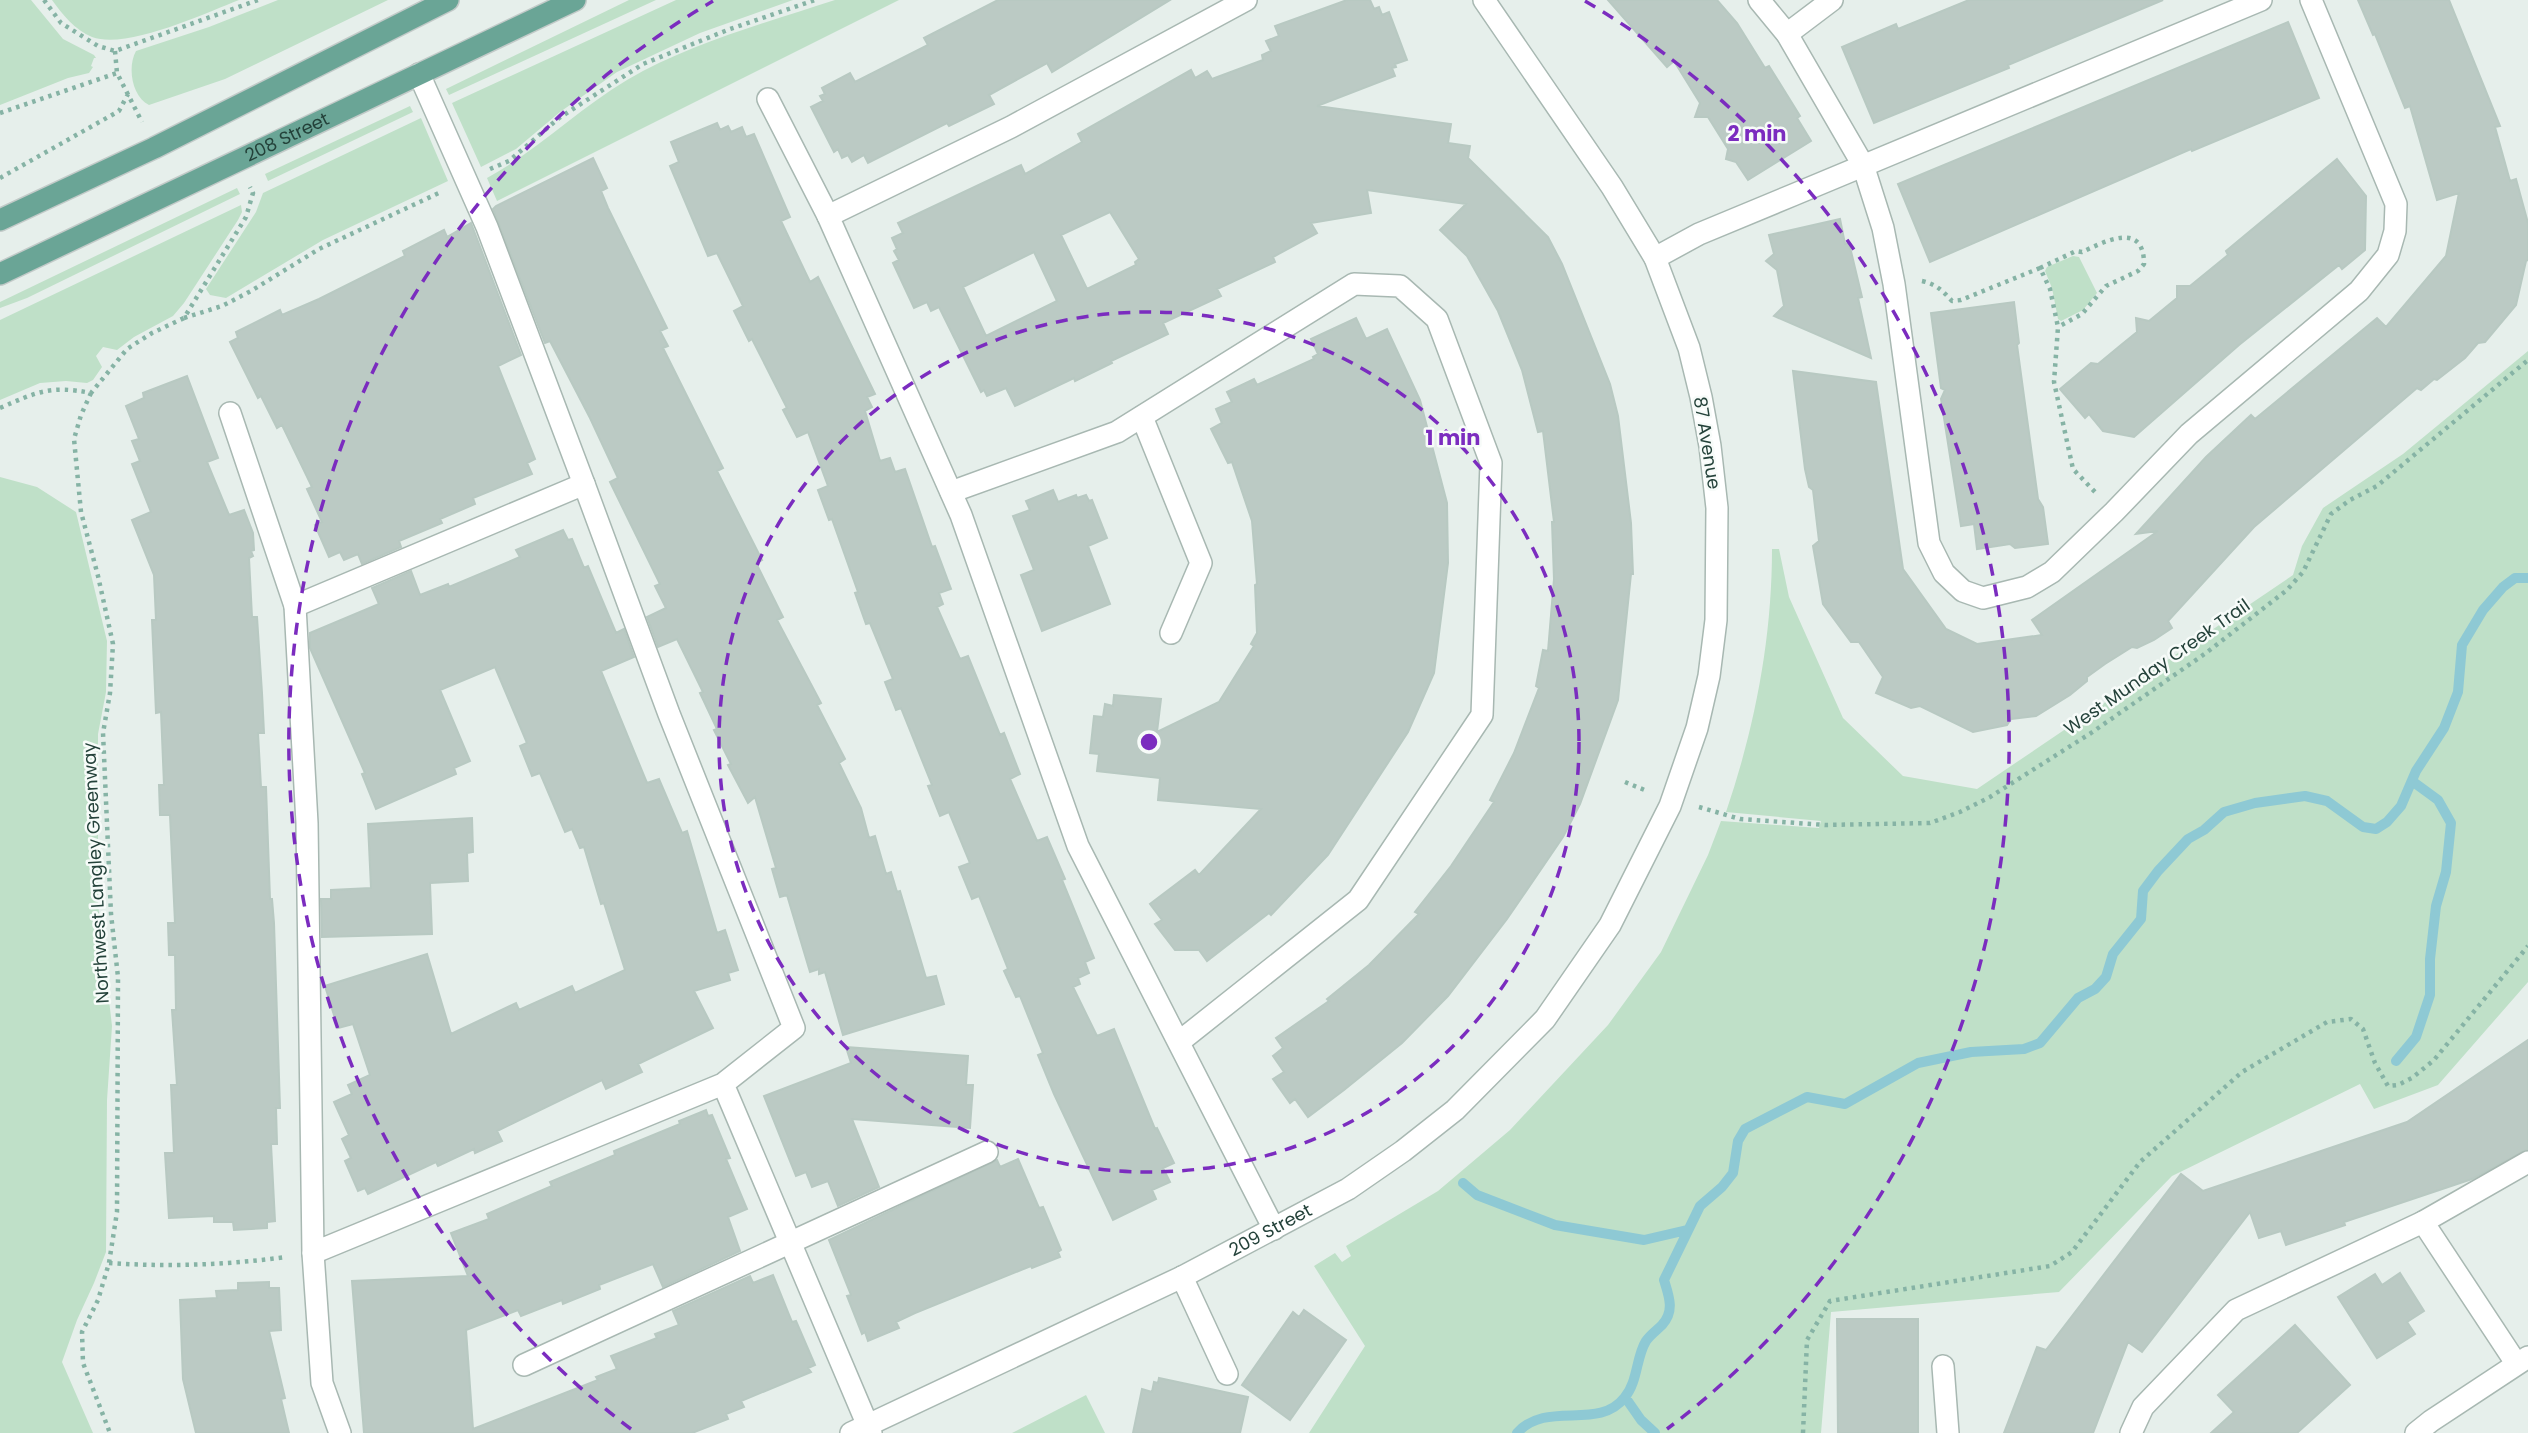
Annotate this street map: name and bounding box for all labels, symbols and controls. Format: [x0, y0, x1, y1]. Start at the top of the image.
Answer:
street label: 208 Street [241, 106, 333, 168]
text: 2 min [1727, 119, 1787, 148]
street label: 87 Avenue [1688, 395, 1727, 491]
text: 1 min [1426, 423, 1480, 452]
street label: West Munday Creek Trail [2059, 593, 2255, 740]
centre of rings [1137, 730, 1161, 754]
street label: Northwest Langley Greenway [76, 742, 115, 1004]
street label: 209 Street [1224, 1197, 1316, 1262]

